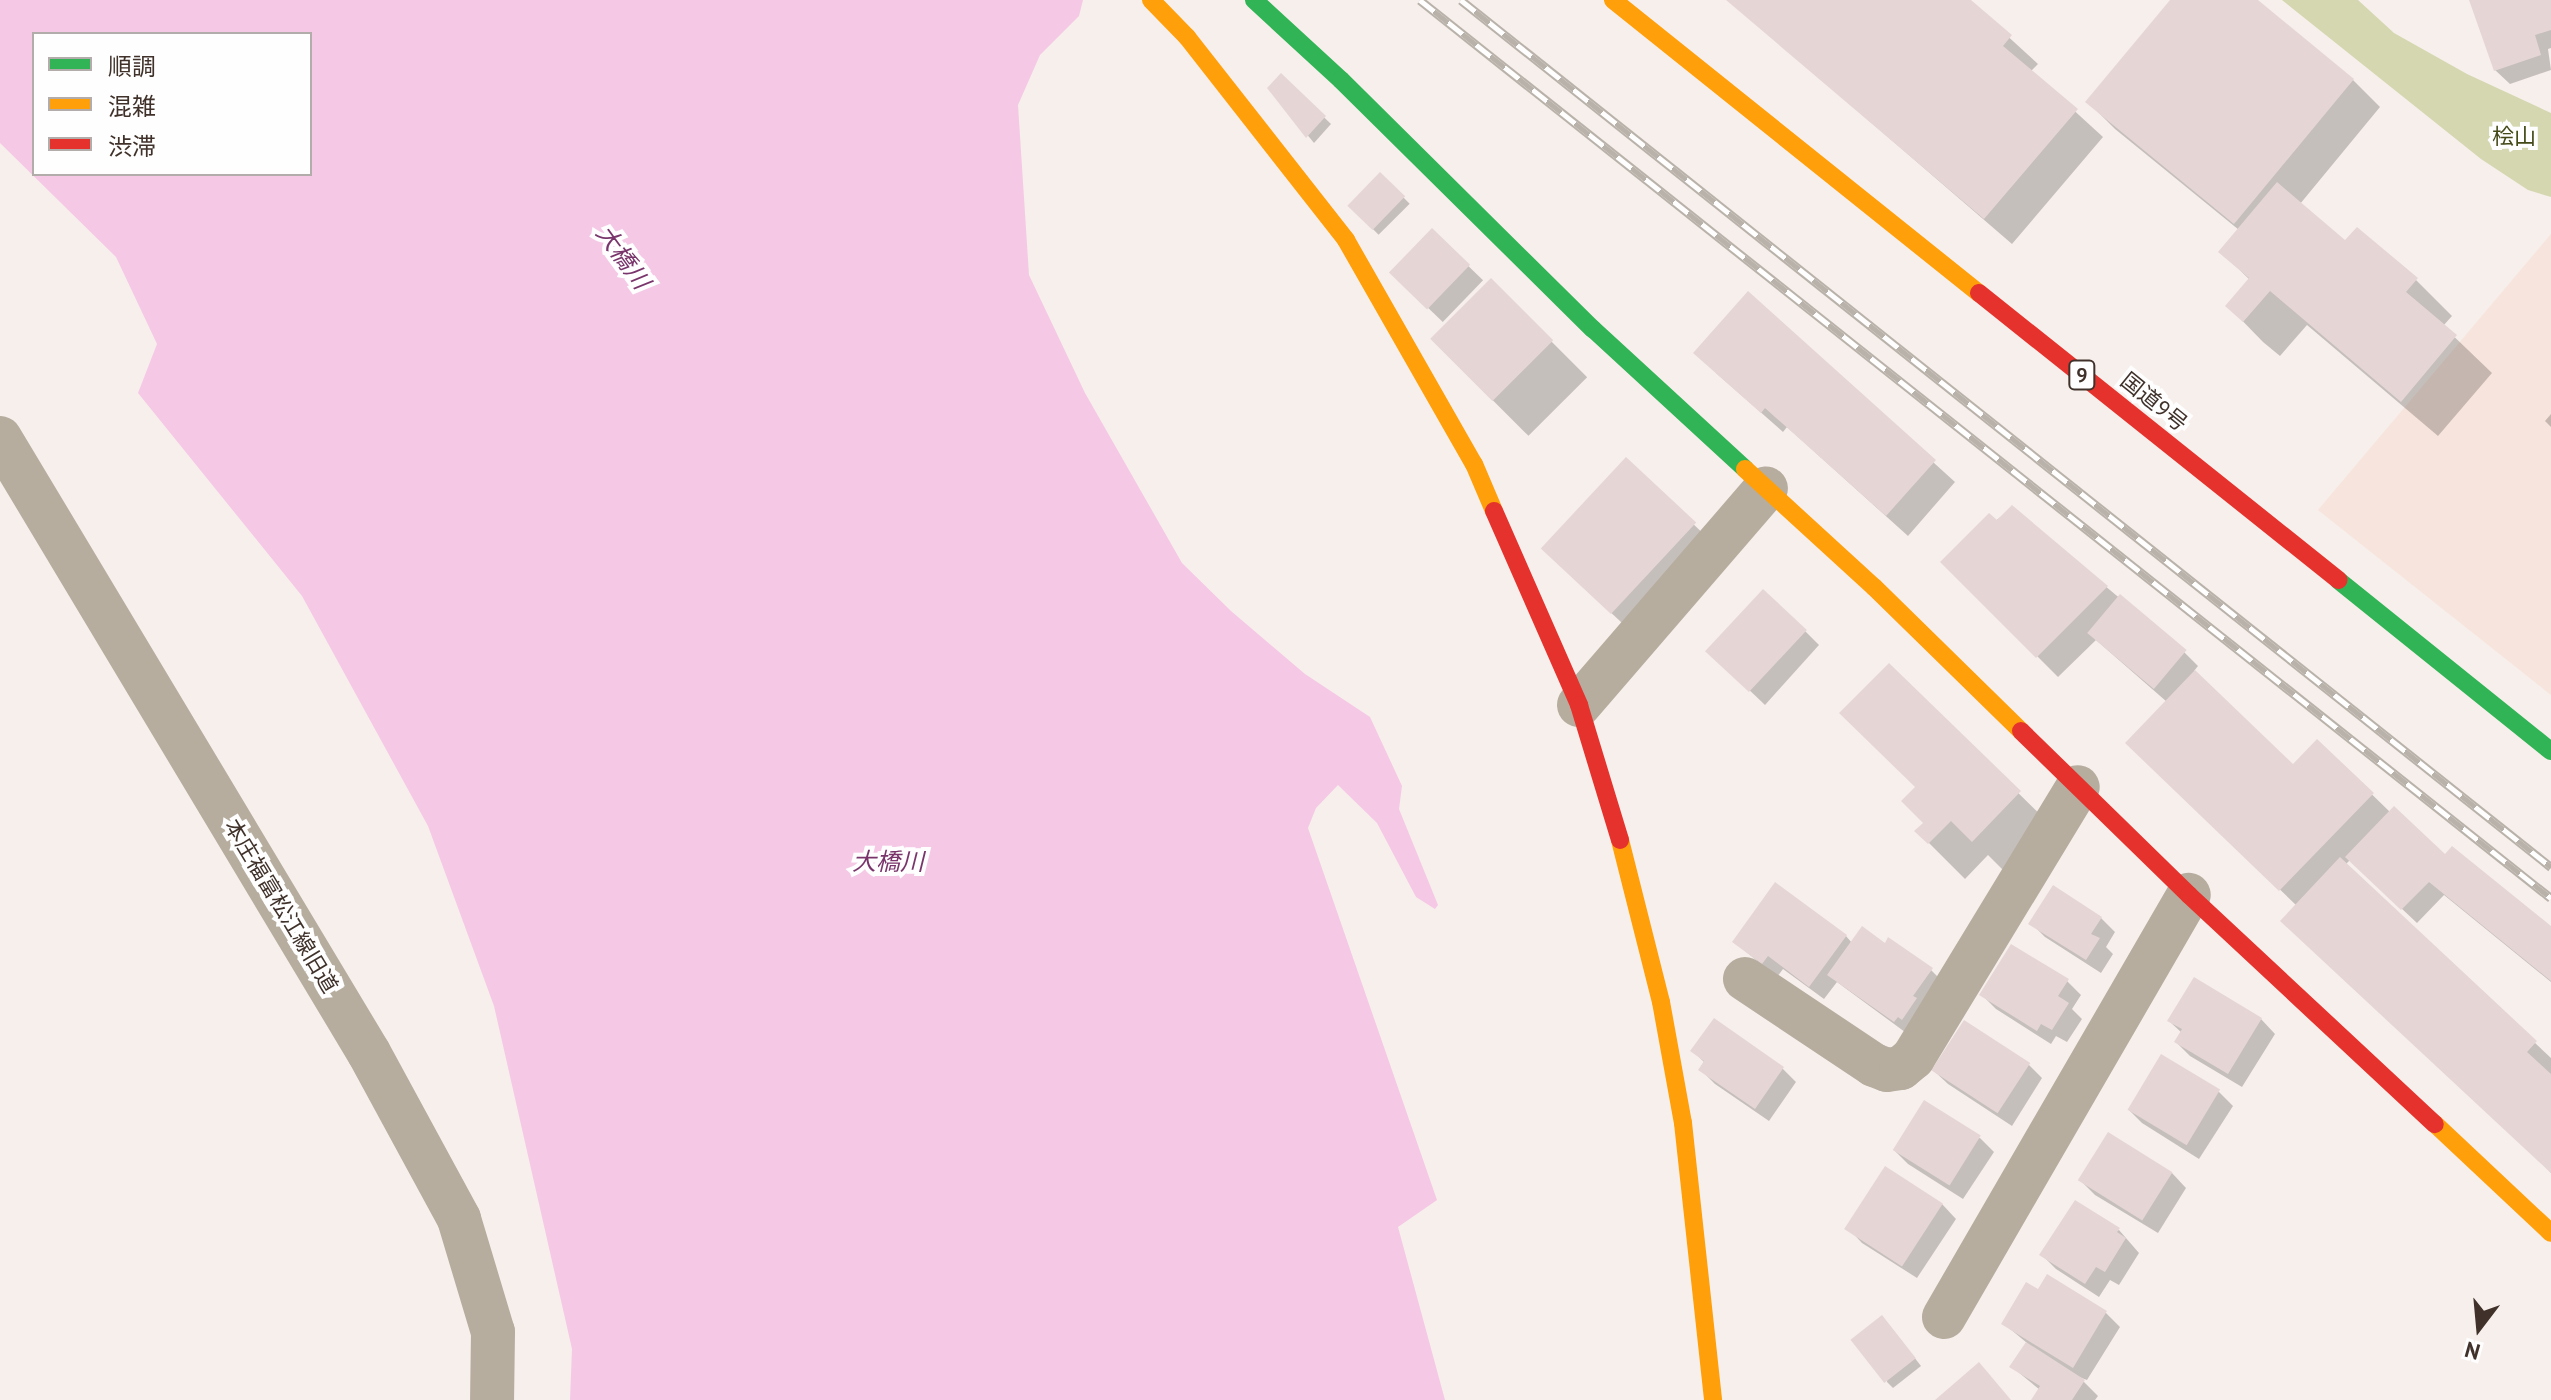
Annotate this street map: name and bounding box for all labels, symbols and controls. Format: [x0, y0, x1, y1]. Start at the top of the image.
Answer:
legend [32, 32, 312, 176]
text: 順調 [108, 51, 156, 82]
text: 混雑 [108, 91, 156, 122]
park label: 桧山 [2492, 124, 2536, 150]
text: 渋滞 [108, 131, 156, 162]
water label: 大橋川 [590, 219, 656, 295]
road number: 9 [2068, 359, 2096, 391]
street label: 国道9号 [2115, 367, 2193, 437]
street label: 本庄福富松江線旧道 [219, 814, 343, 998]
water label: 大橋川 [852, 848, 924, 876]
north arrow [2439, 1288, 2519, 1368]
text: N [2462, 1336, 2483, 1367]

